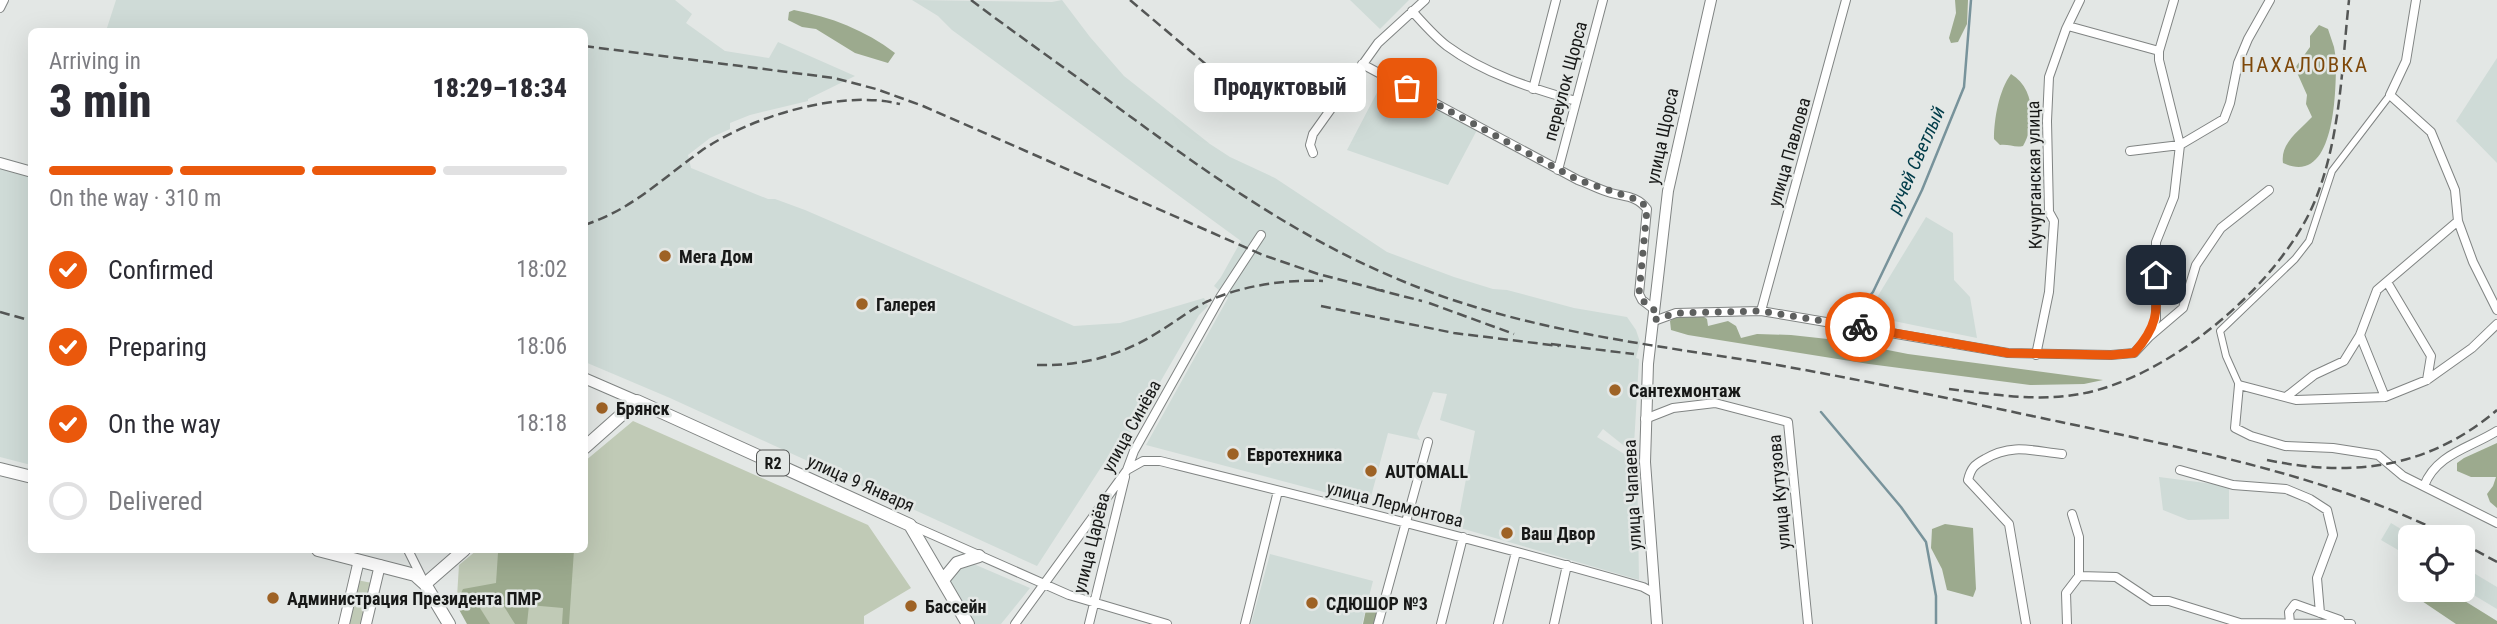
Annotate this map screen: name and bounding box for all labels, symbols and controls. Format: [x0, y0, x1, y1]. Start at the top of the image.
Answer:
street label: переулок Щорса [1539, 19, 1591, 143]
text: Arriving in [49, 48, 141, 75]
district label: НАХАЛОВКА [2241, 53, 2369, 77]
pin [1377, 58, 1437, 118]
callout: Продуктовый [1194, 64, 1365, 112]
icon: bag [1388, 69, 1426, 107]
text: 18:29–18:34 [433, 73, 567, 103]
text: 3 min [49, 74, 152, 128]
text: Продуктовый [1214, 74, 1346, 101]
street label: улица Щорса [1642, 86, 1682, 186]
street label: улица Павлова [1763, 95, 1815, 209]
street label: Кучурганская улица [2022, 100, 2046, 250]
water label: ручей Светлый [1882, 103, 1950, 218]
text: On the way · 310 m [49, 185, 221, 212]
pin [2126, 245, 2186, 305]
place label: Мега Дом [679, 246, 753, 267]
marker: Мега Дом [657, 248, 673, 264]
icon: check [49, 251, 87, 289]
text: Confirmed [108, 255, 214, 285]
text: 18:02 [516, 256, 567, 283]
icon: home [2137, 256, 2175, 294]
courier [1825, 292, 1895, 362]
place label: Галерея [876, 294, 936, 315]
marker: Галерея [854, 296, 870, 312]
icon: bike [1841, 308, 1879, 346]
icon: check [49, 328, 87, 366]
text: Preparing [108, 332, 207, 362]
text: 18:06 [516, 333, 567, 360]
street label: улица Синёва [1097, 376, 1165, 476]
place label: Сантехмонтаж [1629, 380, 1741, 401]
marker: Сантехмонтаж [1607, 382, 1623, 398]
place label: Брянск [616, 398, 670, 419]
marker: Брянск [594, 400, 610, 416]
icon: check [49, 405, 87, 443]
text: On the way [108, 409, 221, 439]
text: 18:18 [516, 410, 567, 437]
street label: улица Кутузова [1764, 434, 1794, 550]
street label: улица Чапаева [1619, 439, 1645, 551]
place label: Евротехника [1247, 444, 1342, 465]
marker: Евротехника [1225, 446, 1241, 462]
road number: R2 [757, 450, 789, 476]
street label: улица 9 Января [804, 450, 918, 516]
place label: AUTOMALL [1385, 461, 1468, 482]
marker: AUTOMALL [1363, 463, 1379, 479]
street label: улица Лермонтова [1325, 477, 1465, 531]
text: Delivered [108, 486, 203, 516]
street label: улица Царёва [1068, 491, 1114, 595]
place label: Ваш Двор [1521, 523, 1595, 544]
marker: Ваш Двор [1499, 525, 1515, 541]
map controls [2398, 525, 2475, 602]
button: locate [2398, 525, 2475, 602]
place label: Администрация Президента ПМР [287, 588, 541, 609]
marker: Администрация Президента ПМР [265, 590, 281, 606]
place label: СДЮШОР №3 [1326, 593, 1428, 614]
marker: СДЮШОР №3 [1304, 595, 1320, 611]
place label: Бассейн [925, 596, 986, 617]
marker: Бассейн [903, 598, 919, 614]

